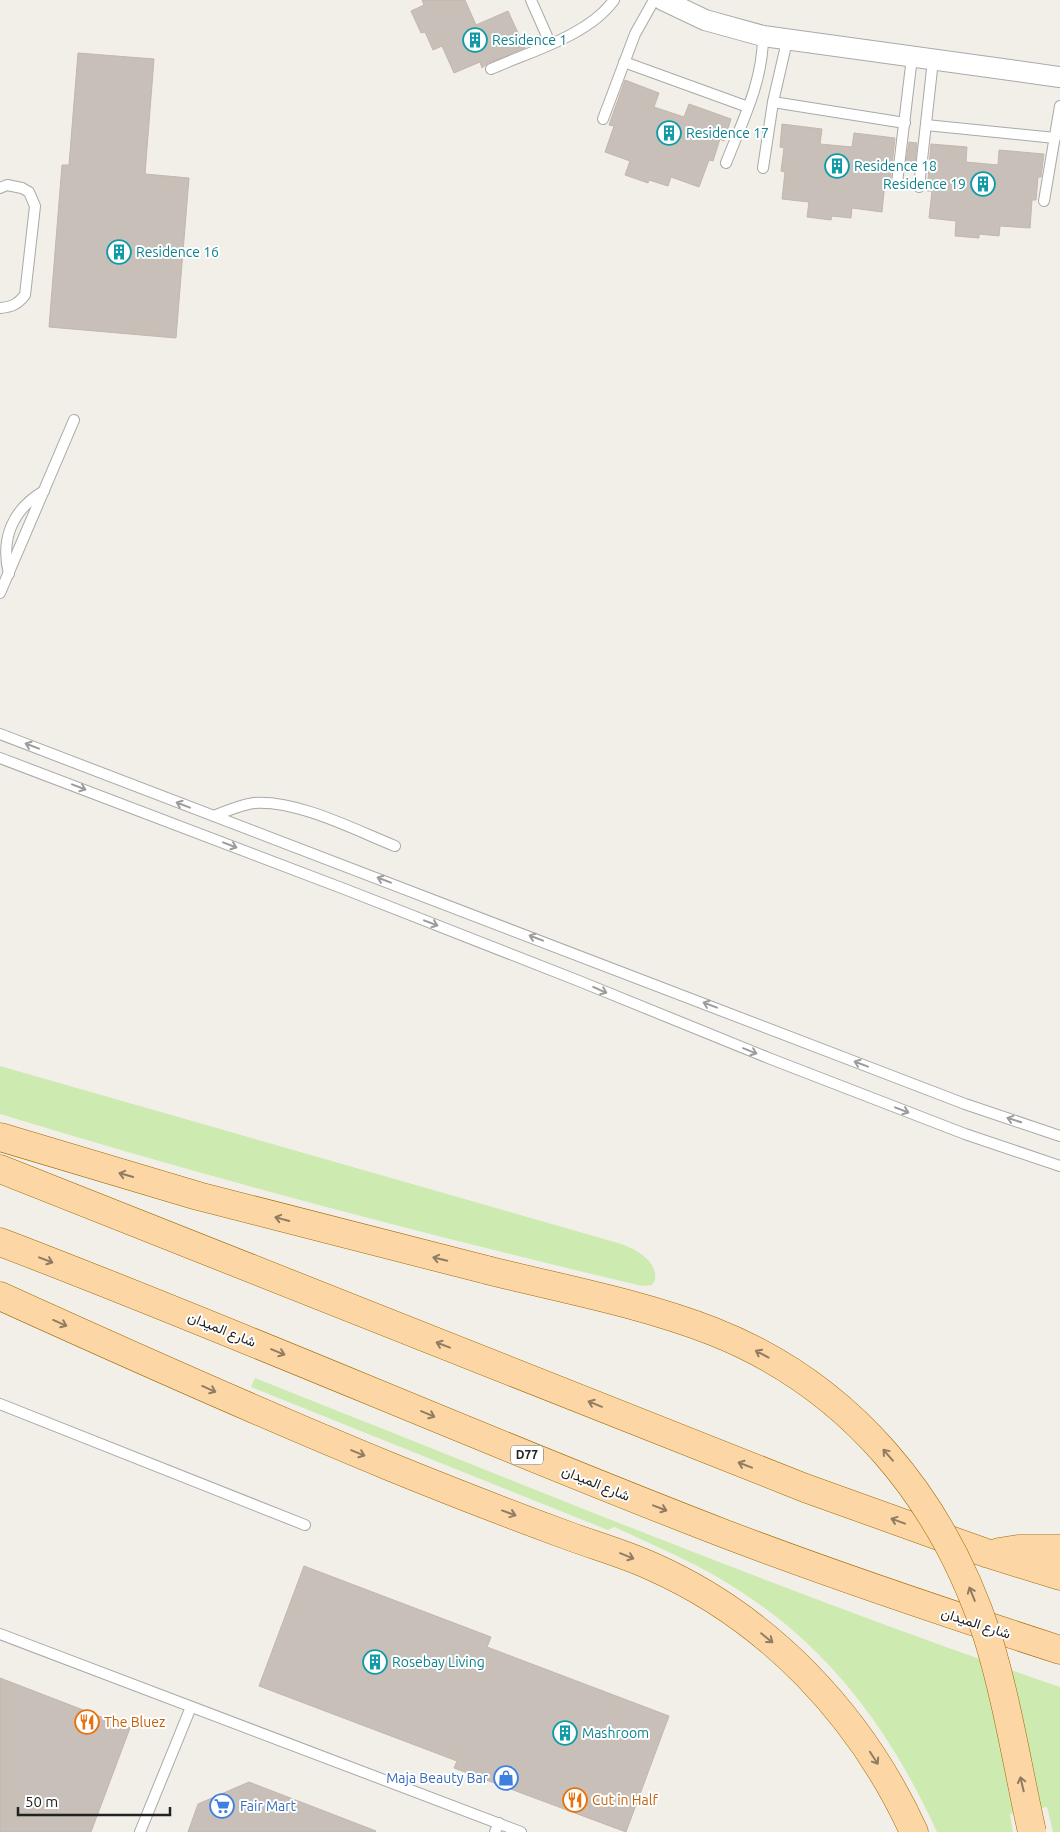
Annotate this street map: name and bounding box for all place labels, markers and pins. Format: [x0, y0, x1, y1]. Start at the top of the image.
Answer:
building icon: Residence 1 [462, 27, 488, 53]
place label: Residence 1 [492, 32, 567, 48]
building icon: Residence 17 [656, 120, 682, 146]
place label: Residence 17 [686, 125, 769, 141]
building icon: Residence 18 [824, 153, 850, 179]
place label: Residence 18 [854, 158, 937, 174]
building icon: Residence 19 [970, 171, 996, 197]
place label: Residence 19 [883, 176, 966, 192]
building icon: Residence 16 [106, 239, 132, 265]
place label: Residence 16 [136, 244, 219, 260]
building icon: Rosebay Living [362, 1649, 388, 1675]
place label: Rosebay Living [392, 1654, 485, 1670]
restaurant icon: The Bluez [74, 1709, 100, 1735]
place label: The Bluez [104, 1714, 165, 1730]
building icon: Mashroom [552, 1720, 578, 1746]
place label: Mashroom [582, 1725, 649, 1741]
shop icon: Maja Beauty Bar [493, 1765, 519, 1791]
place label: Maja Beauty Bar [386, 1770, 489, 1786]
restaurant icon: Cut in Half [562, 1787, 588, 1813]
place label: Cut in Half [592, 1792, 658, 1808]
supermarket icon: Fair Mart [209, 1793, 235, 1819]
place label: Fair Mart [240, 1798, 297, 1814]

